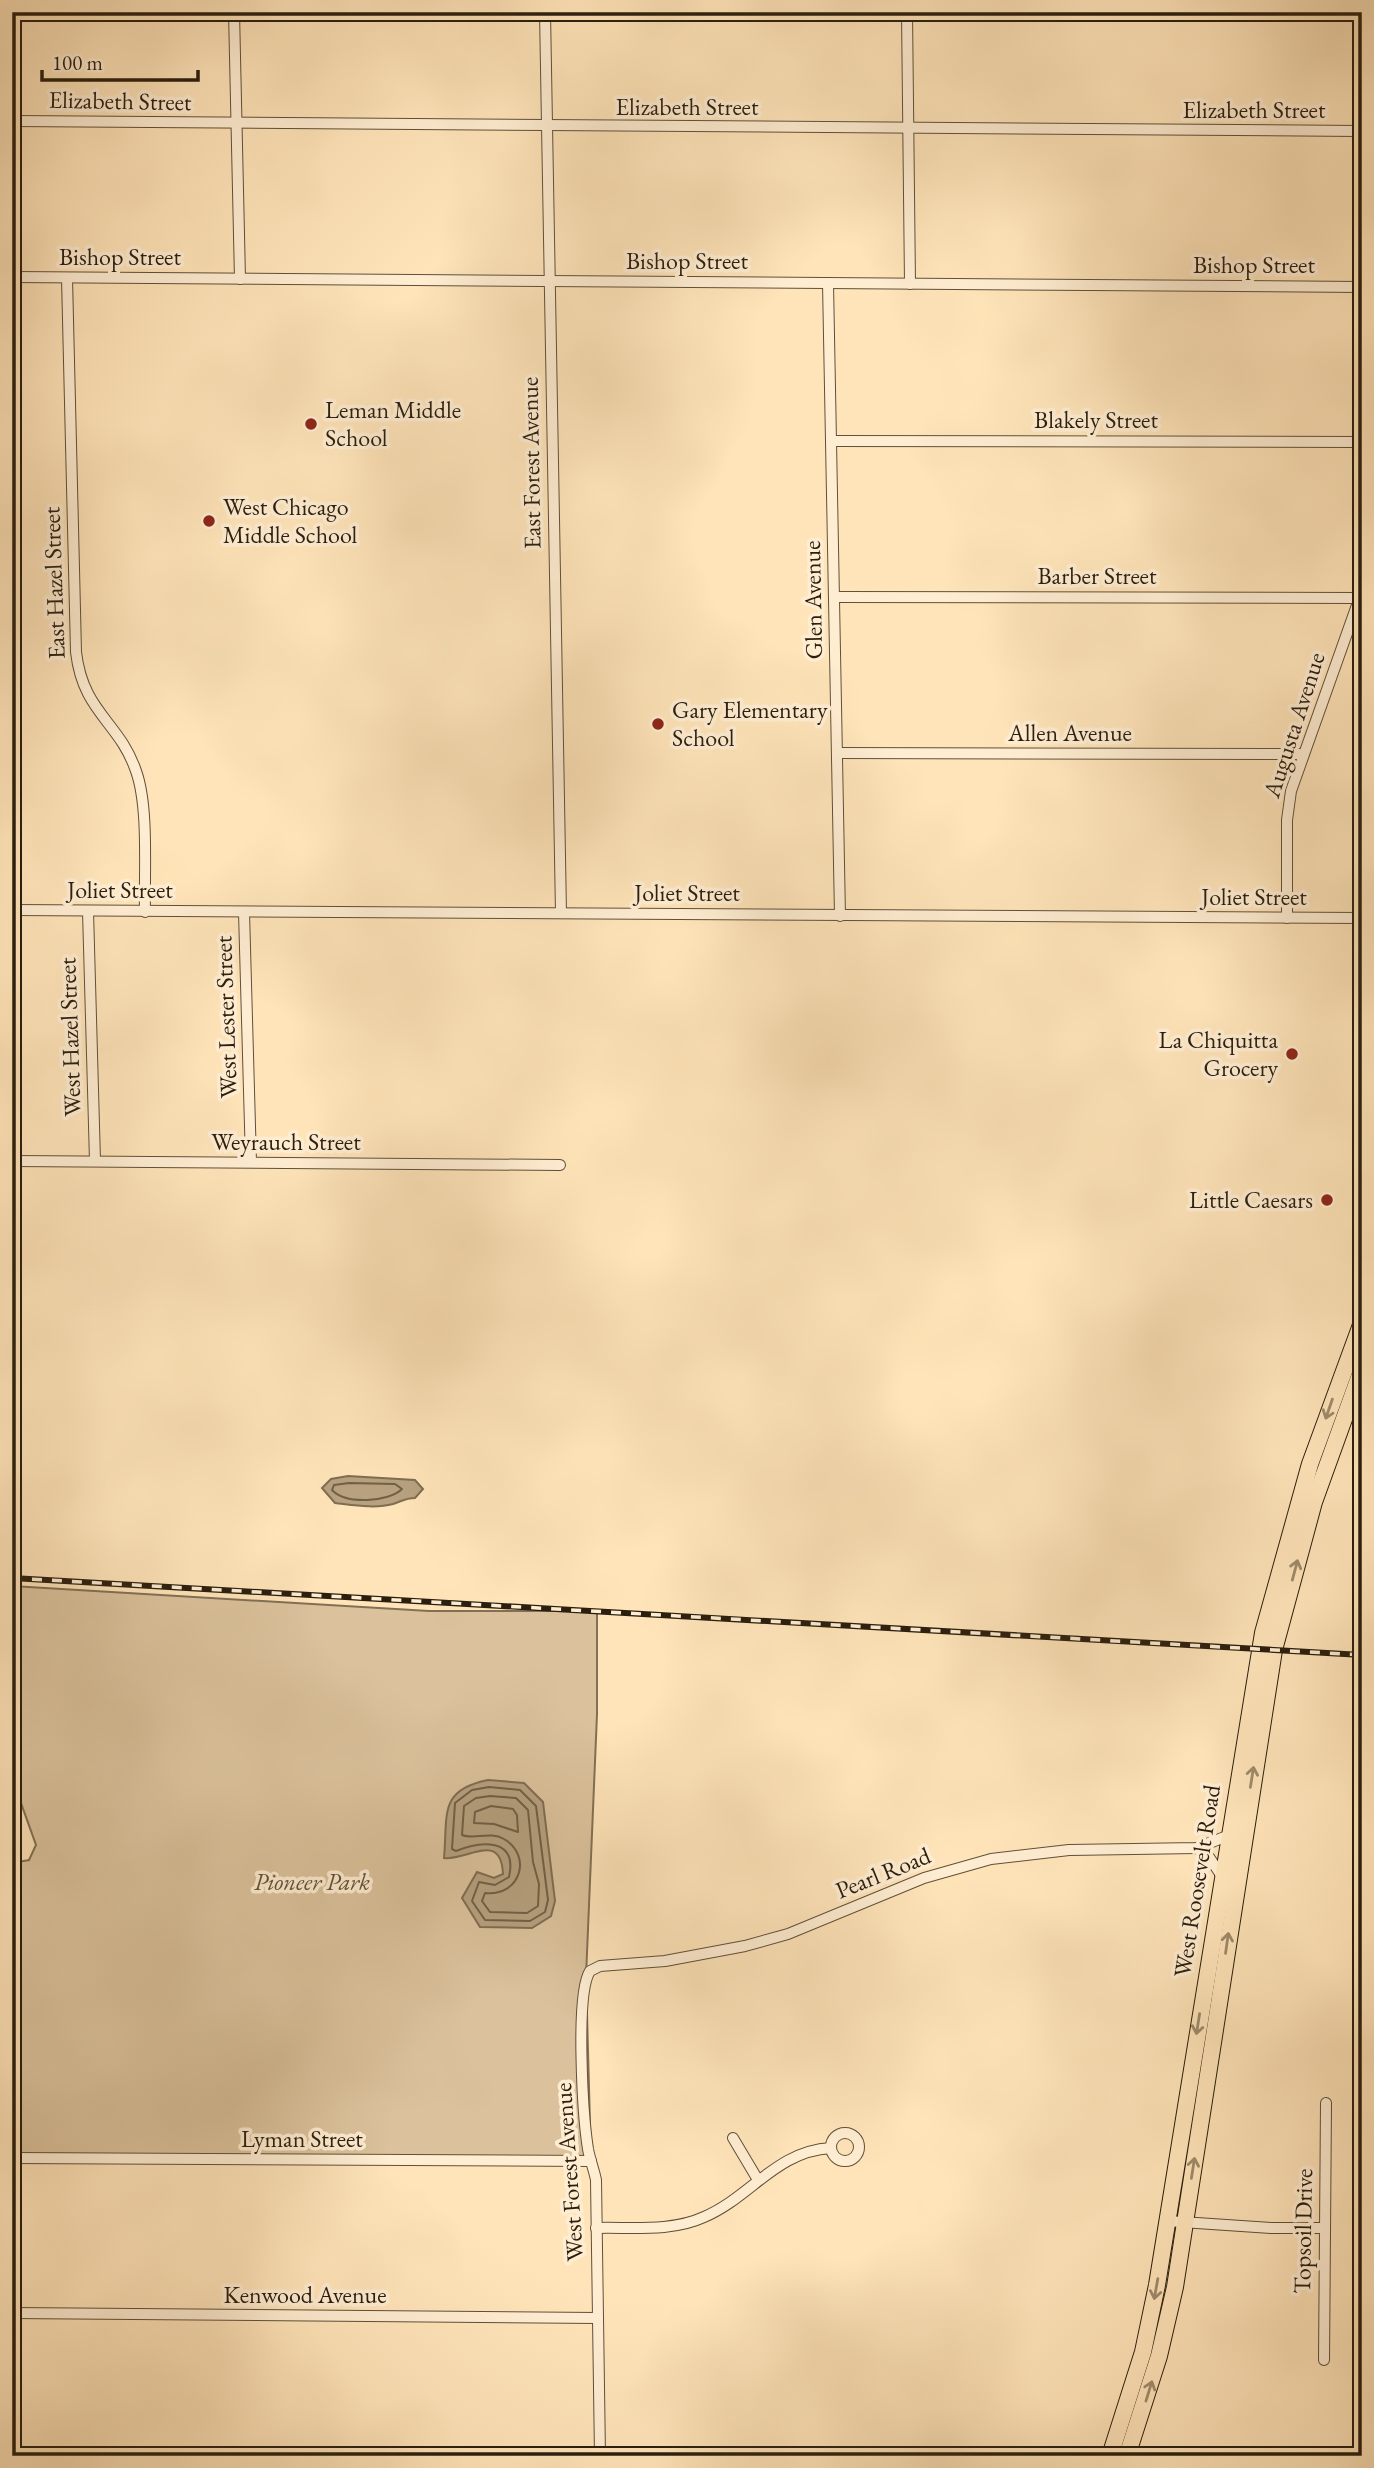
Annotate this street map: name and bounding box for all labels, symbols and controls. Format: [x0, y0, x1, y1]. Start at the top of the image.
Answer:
scale bar [42, 38, 198, 82]
text: 100 m [52, 49, 103, 76]
street label: Elizabeth Street [48, 84, 192, 117]
street label: Elizabeth Street [616, 91, 759, 122]
street label: Elizabeth Street [1183, 94, 1326, 125]
street label: Bishop Street [59, 241, 181, 272]
street label: Bishop Street [626, 245, 748, 276]
street label: Bishop Street [1193, 249, 1315, 280]
street label: East Forest Avenue [513, 377, 548, 549]
place label: Leman Middle School [325, 394, 461, 453]
street label: Blakely Street [1034, 404, 1158, 435]
marker: Leman Middle School [303, 416, 319, 432]
place label: West Chicago Middle School [223, 491, 357, 550]
street label: East Hazel Street [35, 506, 72, 660]
marker: West Chicago Middle School [201, 513, 217, 529]
street label: Glen Avenue [796, 540, 829, 660]
street label: Barber Street [1038, 560, 1157, 591]
street label: Augusta Avenue [1255, 648, 1332, 802]
place label: Gary Elementary School [672, 694, 828, 753]
marker: Gary Elementary School [650, 716, 666, 732]
street label: Allen Avenue [1007, 717, 1132, 748]
street label: Joliet Street [65, 874, 173, 905]
street label: Joliet Street [632, 877, 740, 908]
street label: Joliet Street [1199, 881, 1307, 912]
street label: West Lester Street [207, 935, 244, 1099]
street label: West Hazel Street [51, 956, 88, 1117]
place label: La Chiquitta Grocery [1159, 1024, 1278, 1083]
marker: La Chiquitta Grocery [1284, 1046, 1300, 1062]
street label: Weyrauch Street [211, 1126, 361, 1157]
place label: Little Caesars [1189, 1184, 1313, 1215]
marker: Little Caesars [1319, 1192, 1335, 1208]
one-way arrow [1322, 1398, 1335, 1420]
one-way arrow [1289, 1559, 1302, 1581]
one-way arrow [1246, 1766, 1259, 1789]
street label: West Roosevelt Road [1166, 1782, 1227, 1979]
street label: Pearl Road [831, 1839, 936, 1906]
park label: Pioneer Park [254, 1866, 370, 1897]
one-way arrow [1221, 1932, 1234, 1955]
one-way arrow [1191, 2012, 1204, 2035]
street label: West Forest Avenue [547, 2082, 590, 2262]
street label: Lyman Street [241, 2123, 363, 2154]
one-way arrow [1187, 2157, 1200, 2180]
street label: Topsoil Drive [1286, 2168, 1319, 2294]
one-way arrow [1149, 2277, 1162, 2300]
street label: Kenwood Avenue [223, 2279, 387, 2310]
one-way arrow [1143, 2380, 1156, 2402]

